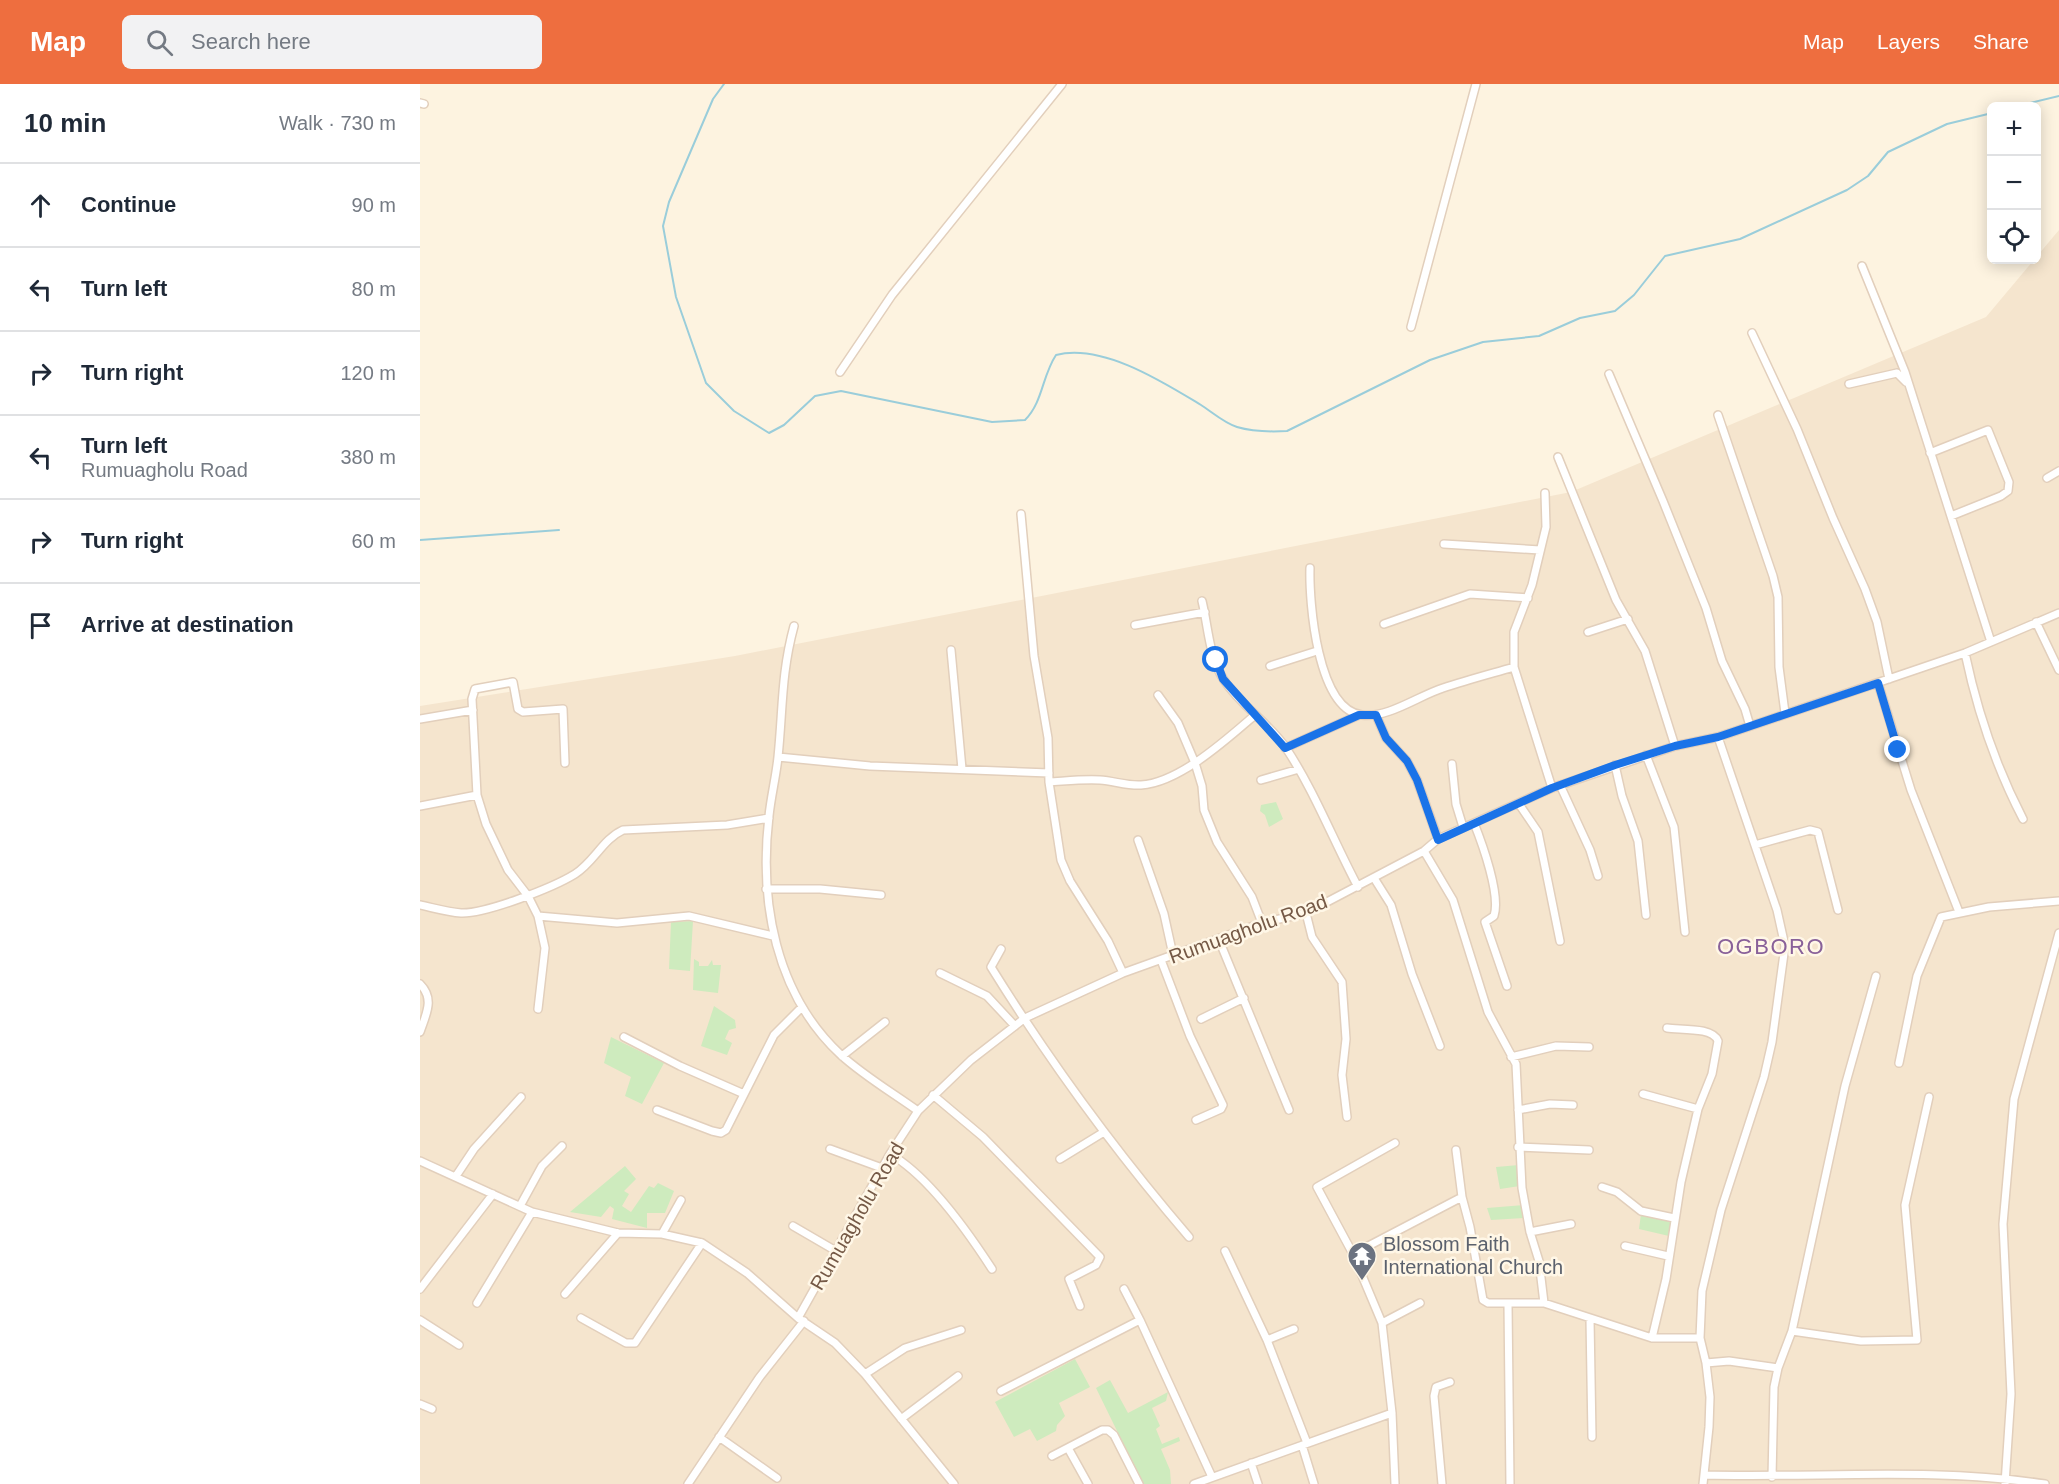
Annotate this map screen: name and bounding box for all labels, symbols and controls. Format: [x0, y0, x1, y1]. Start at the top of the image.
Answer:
search box [122, 15, 542, 69]
text: Map [30, 26, 86, 57]
icon: search [143, 26, 176, 59]
text: Search here [191, 29, 311, 54]
text: Map [1803, 30, 1844, 53]
text: Layers [1877, 30, 1940, 53]
text: Share [1973, 30, 2029, 53]
map controls [1987, 102, 2041, 264]
button: + [1987, 102, 2041, 156]
text: 10 min [24, 108, 106, 138]
text: Walk · 730 m [279, 112, 396, 134]
button: − [1987, 156, 2041, 210]
icon: ahead [24, 189, 57, 222]
text: Continue [81, 192, 176, 217]
text: 90 m [352, 194, 396, 216]
button: locate [1987, 210, 2041, 264]
icon: left [24, 273, 57, 306]
text: Turn left [81, 276, 167, 301]
text: 80 m [352, 278, 396, 300]
icon: right [24, 357, 57, 390]
text: Turn right [81, 360, 183, 385]
text: 120 m [340, 362, 396, 384]
text: Turn left [81, 433, 167, 458]
icon: left [24, 441, 57, 474]
text: 380 m [340, 446, 396, 468]
text: Rumuagholu Road [81, 459, 248, 481]
icon: right [24, 525, 57, 558]
text: Turn right [81, 528, 183, 553]
text: 60 m [352, 530, 396, 552]
icon: arrive [24, 609, 57, 642]
text: Arrive at destination [81, 612, 294, 637]
route start [1202, 646, 1228, 672]
route end [1884, 736, 1910, 762]
street label: Rumuagholu Road [1166, 890, 1330, 968]
district label: OGBORO [1717, 934, 1825, 959]
street label: Rumuagholu Road [806, 1138, 908, 1294]
place label: Blossom Faith International Church [1383, 1233, 1563, 1278]
temple icon: Blossom Faith International Church [1346, 1240, 1378, 1282]

